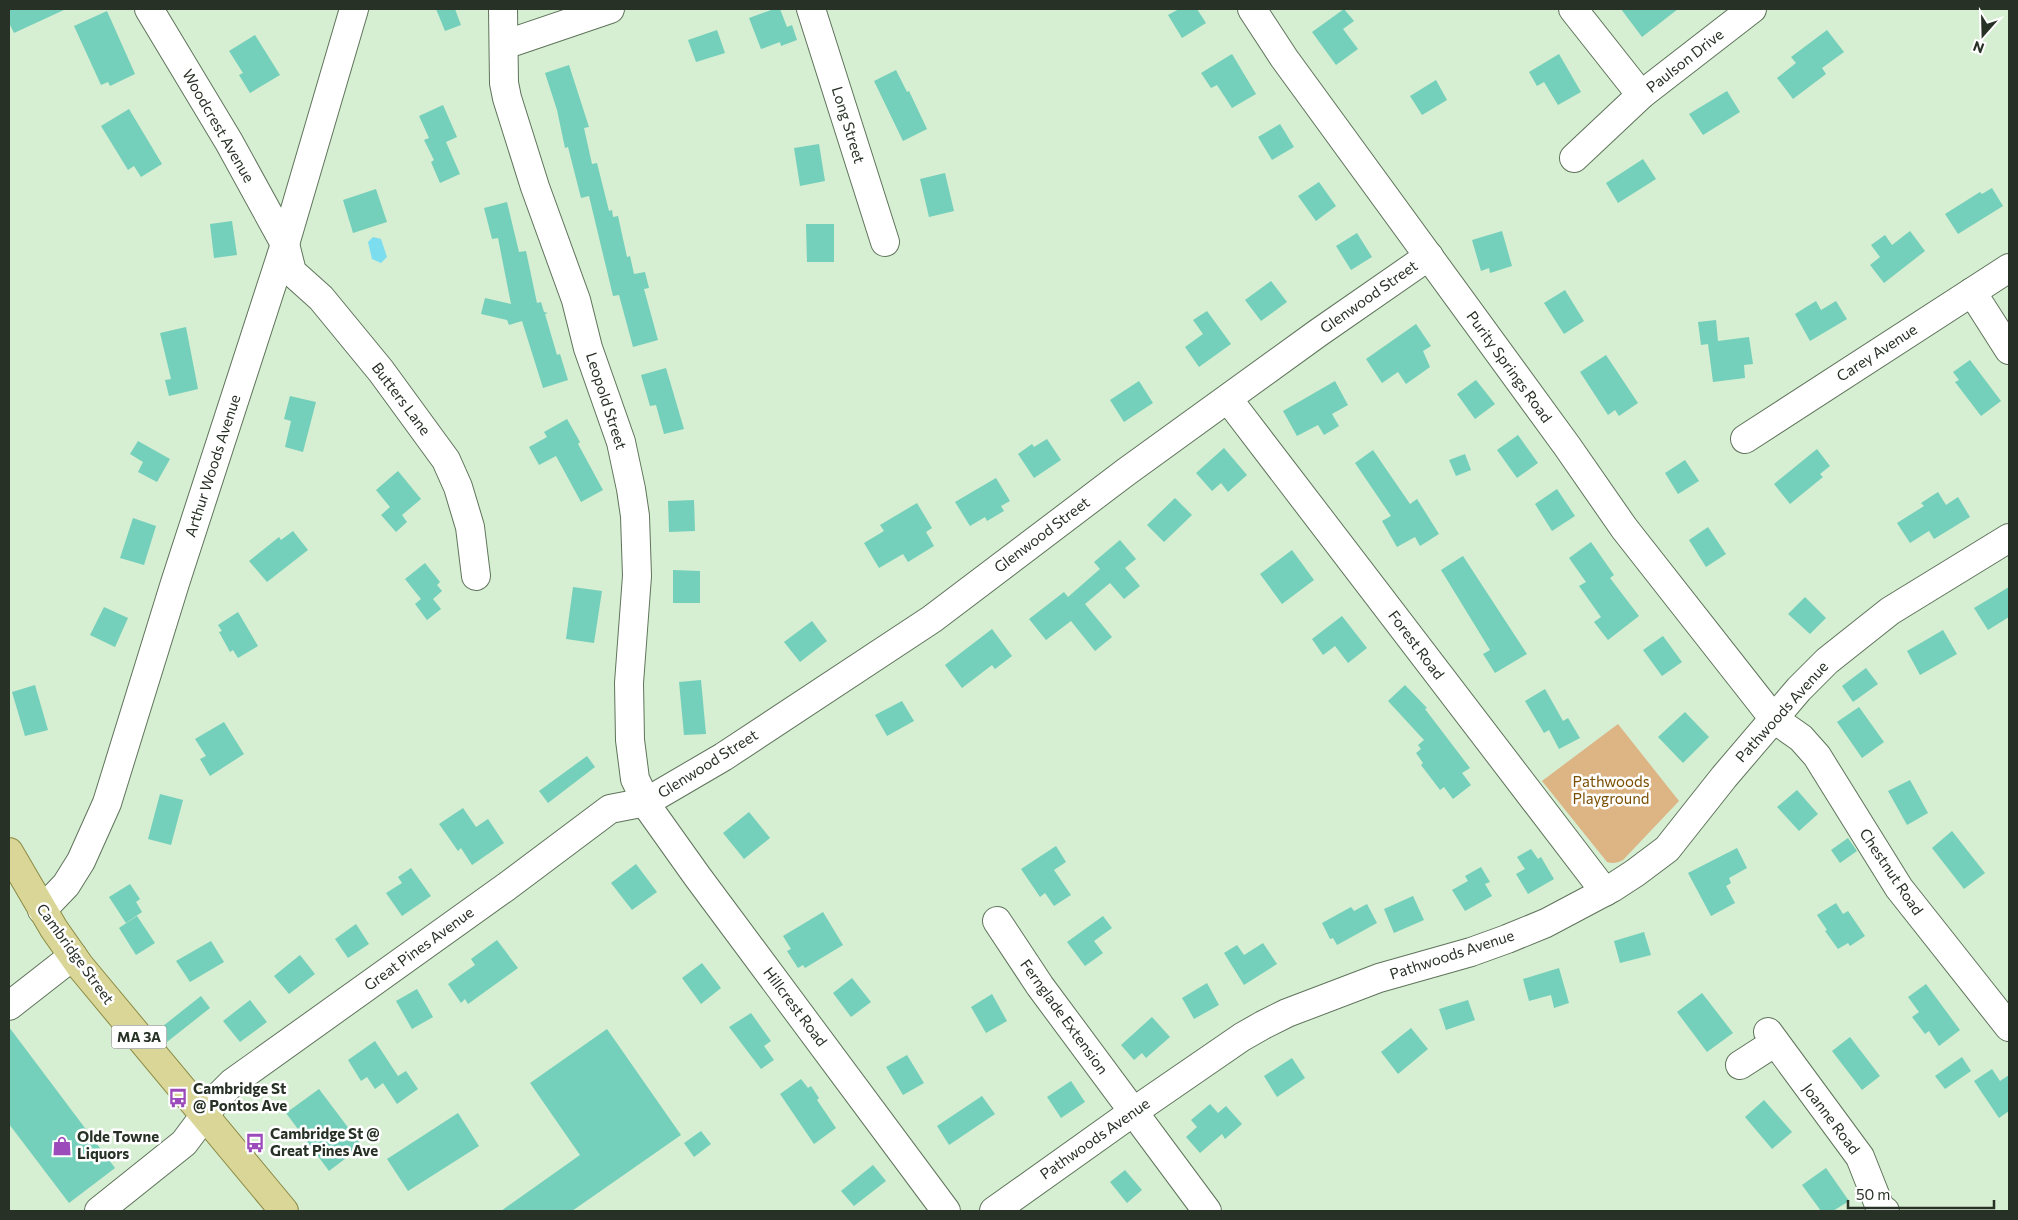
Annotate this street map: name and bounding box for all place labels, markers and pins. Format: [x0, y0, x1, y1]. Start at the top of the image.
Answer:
place label: Cambridge St @ Pontos Ave [193, 1079, 287, 1114]
bus stop icon: Cambridge St @ Pontos Ave [167, 1087, 189, 1109]
place label: Cambridge St @ Great Pines Ave [270, 1124, 380, 1159]
place label: Olde Towne Liquors [77, 1127, 159, 1162]
bus stop icon: Cambridge St @ Great Pines Ave [244, 1132, 266, 1154]
shop icon: Olde Towne Liquors [51, 1135, 73, 1157]

